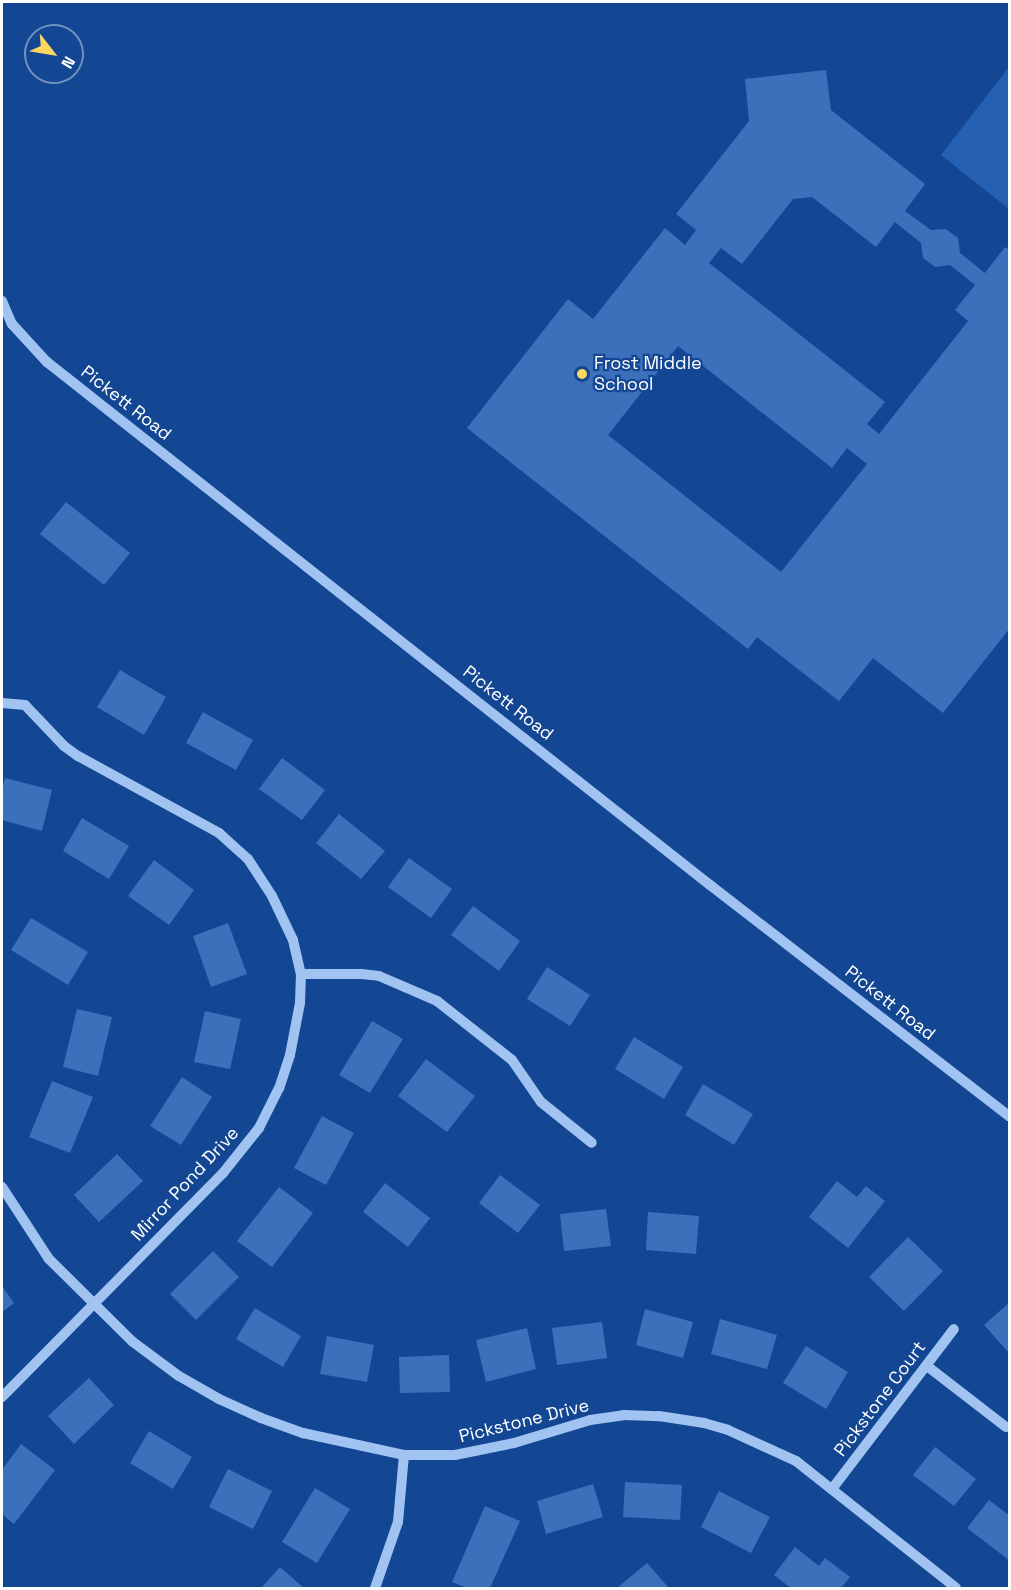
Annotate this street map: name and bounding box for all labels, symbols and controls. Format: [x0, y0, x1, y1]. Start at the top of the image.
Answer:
north arrow [24, 24, 84, 84]
text: N [56, 52, 80, 72]
place label: Frost Middle School [594, 353, 702, 395]
street label: Pickett Road [77, 361, 175, 445]
marker: Frost Middle School [575, 367, 589, 381]
street label: Pickett Road [459, 661, 557, 745]
street label: Pickett Road [841, 961, 939, 1045]
street label: Mirror Pond Drive [127, 1123, 243, 1245]
street label: Pickstone Court [830, 1337, 930, 1461]
street label: Pickstone Drive [457, 1394, 591, 1448]

